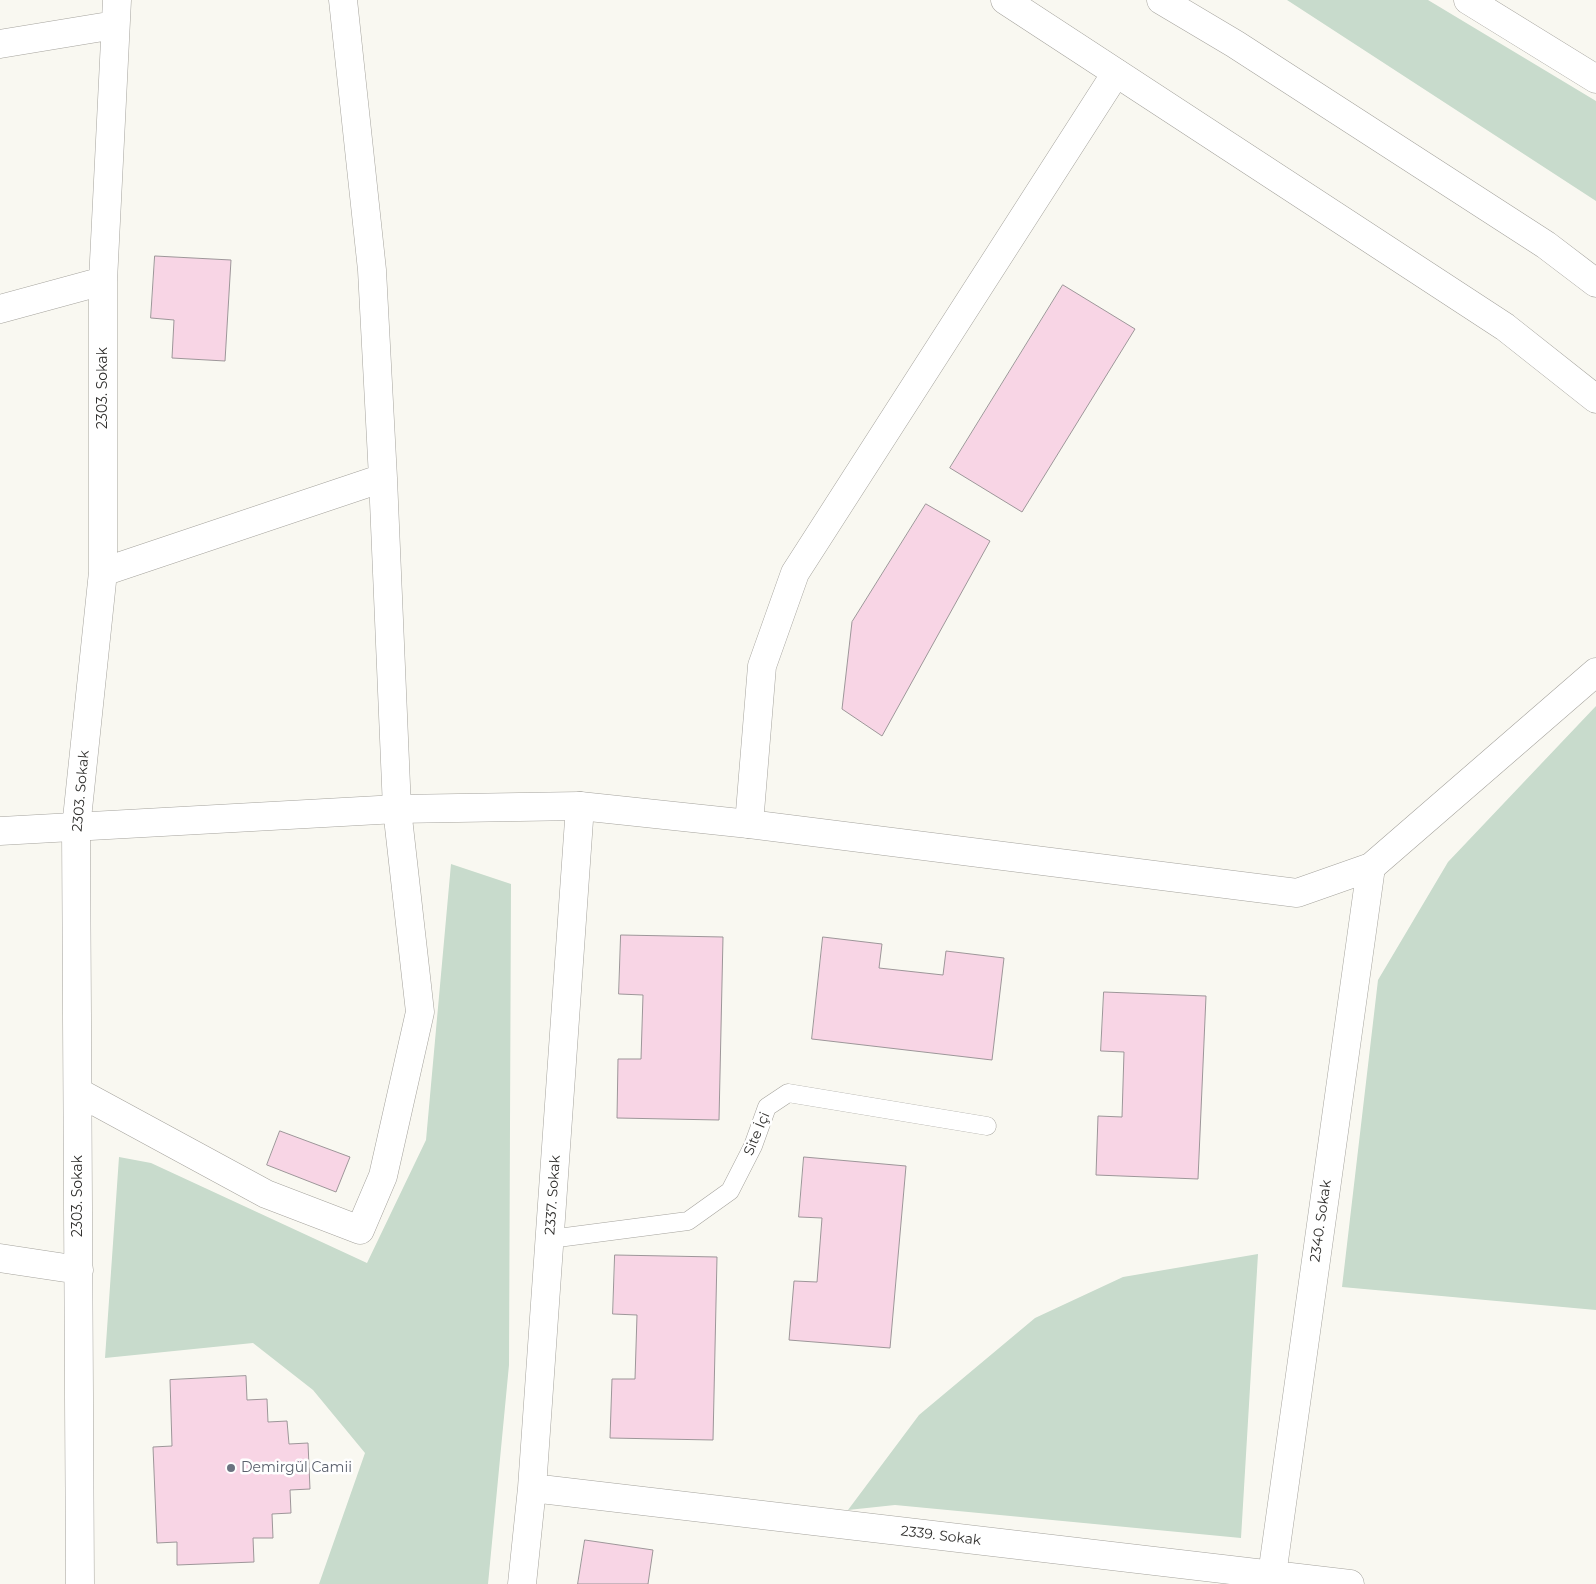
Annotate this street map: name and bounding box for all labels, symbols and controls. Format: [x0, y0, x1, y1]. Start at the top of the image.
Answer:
street label: 2303. Sokak [95, 347, 111, 429]
street label: 2303. Sokak [69, 750, 93, 832]
street label: Site İçi [740, 1110, 774, 1158]
street label: 2303. Sokak [70, 1155, 86, 1237]
street label: 2337. Sokak [542, 1155, 564, 1235]
street label: 2340. Sokak [1307, 1179, 1335, 1263]
place label: Demirgül Camii [241, 1460, 352, 1476]
marker: Demirgül Camii [225, 1462, 237, 1474]
street label: 2339. Sokak [900, 1523, 982, 1549]

